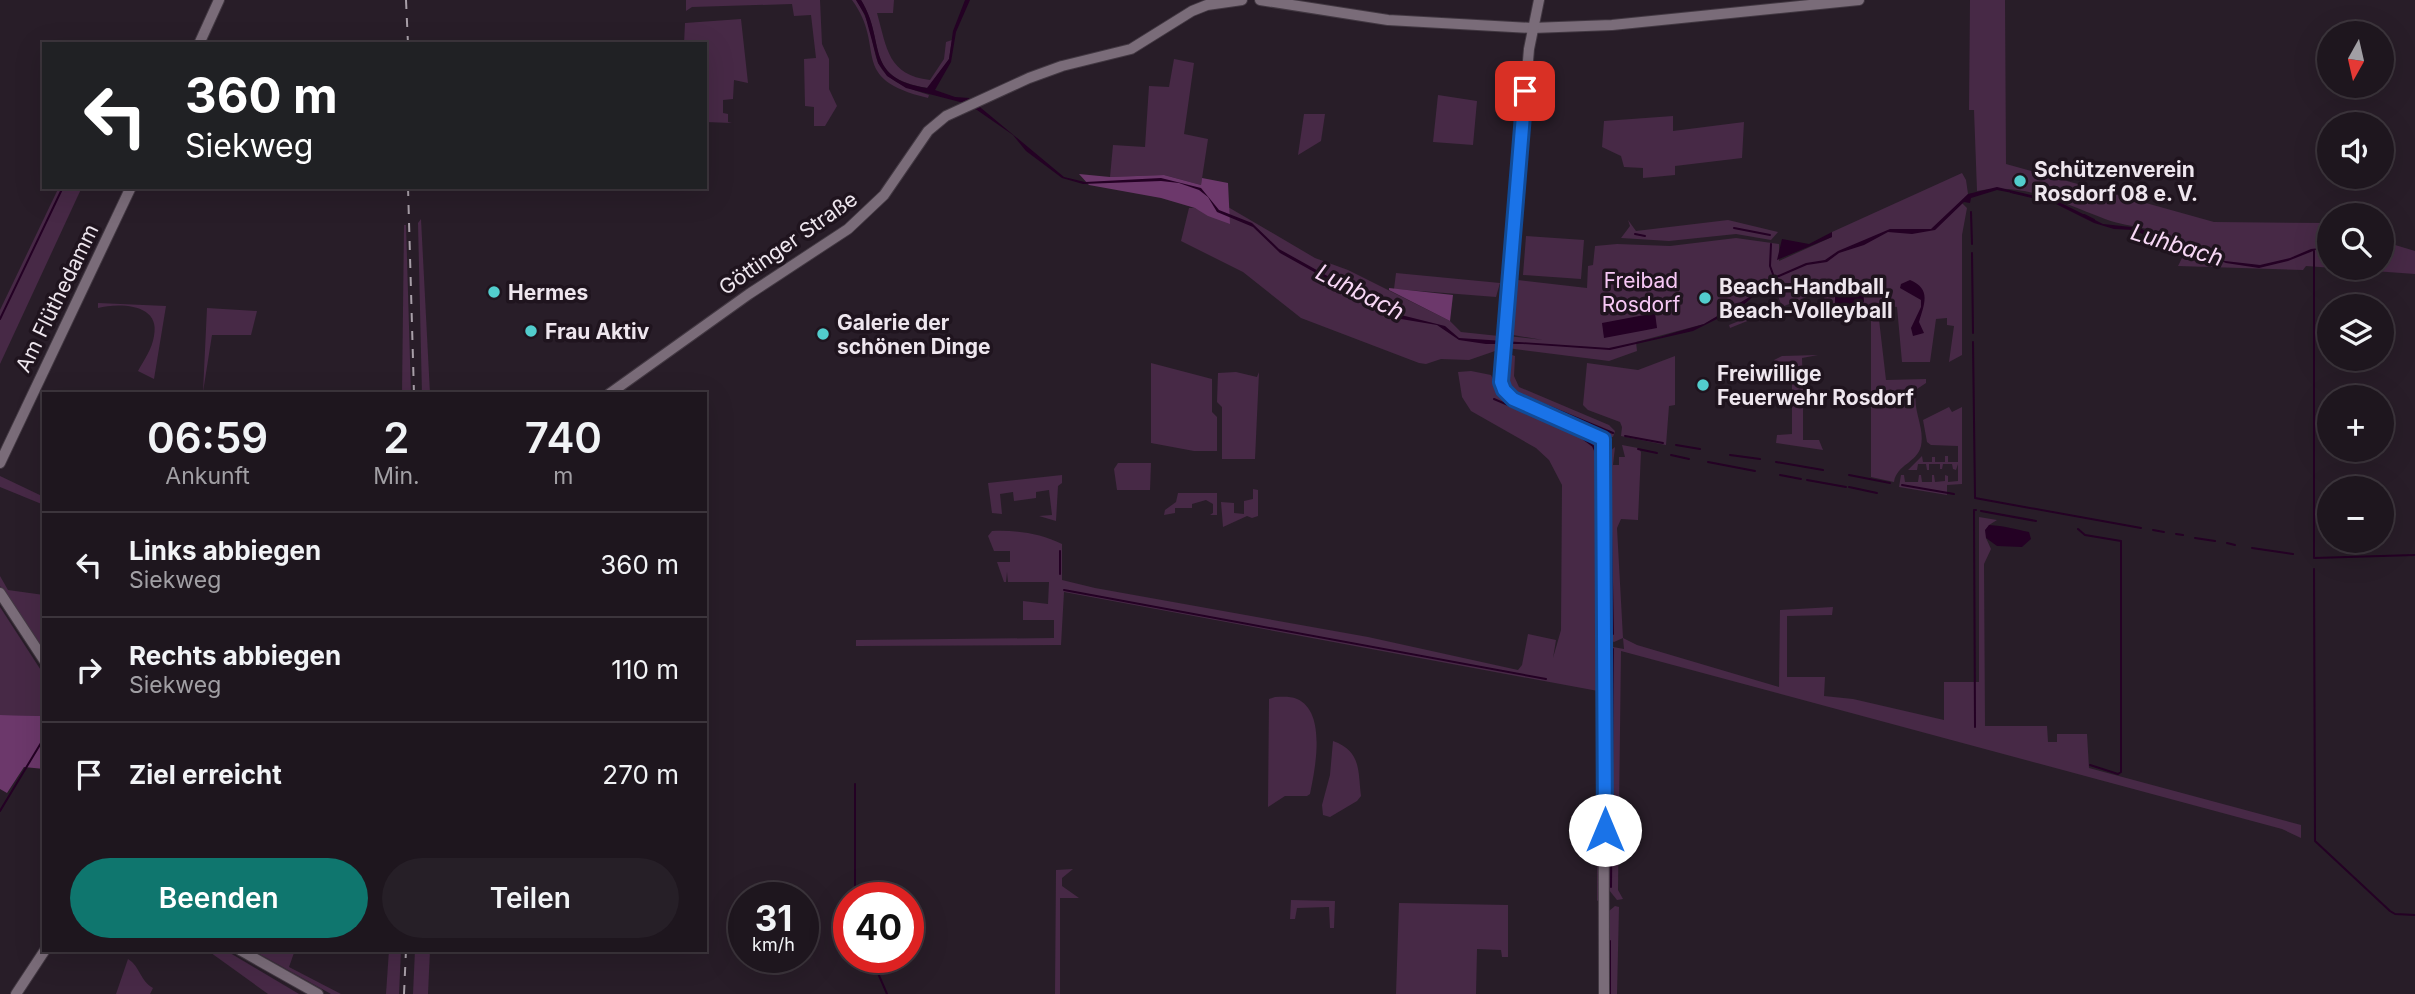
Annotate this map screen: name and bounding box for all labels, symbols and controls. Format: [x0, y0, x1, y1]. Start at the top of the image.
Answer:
north arrow [2317, 21, 2394, 98]
map controls [2317, 21, 2394, 553]
pin [1495, 61, 1555, 121]
text: 360 m [185, 66, 338, 125]
icon: left [70, 70, 161, 161]
icon: arrive [1506, 72, 1544, 110]
button: sound [2317, 112, 2394, 189]
text: Siekweg [185, 126, 313, 165]
place label: Schützenverein Rosdorf 08 e. V. [2034, 157, 2198, 206]
marker: Schützenverein Rosdorf 08 e. V. [2012, 173, 2028, 189]
street label: Göttinger Straße [714, 186, 862, 300]
button: search [2317, 203, 2394, 280]
water label: Luhbach [2127, 218, 2227, 272]
street label: Am Flüthedamm [10, 220, 104, 376]
water label: Luhbach [1311, 258, 1409, 326]
park label: Freibad Rosdorf [1602, 268, 1680, 317]
place label: Beach-Handball, Beach-Volleyball [1719, 274, 1893, 323]
place label: Hermes [508, 280, 588, 305]
marker: Hermes [486, 284, 502, 300]
marker: Beach-Handball, Beach-Volleyball [1697, 290, 1713, 306]
button: layers [2317, 294, 2394, 371]
place label: Galerie der schönen Dinge [837, 310, 990, 359]
place label: Frau Aktiv [545, 319, 650, 344]
marker: Frau Aktiv [523, 323, 539, 339]
marker: Galerie der schönen Dinge [815, 326, 831, 342]
place label: Freiwillige Feuerwehr Rosdorf [1717, 361, 1914, 410]
marker: Freiwillige Feuerwehr Rosdorf [1695, 377, 1711, 393]
button: + [2317, 385, 2394, 462]
text: 06:59 [147, 412, 268, 463]
text: 2 [383, 412, 409, 463]
text: 740 [525, 412, 602, 463]
text: Ankunft [165, 462, 250, 490]
text: Min. [373, 462, 420, 490]
text: m [553, 462, 573, 490]
button: − [2317, 476, 2394, 553]
text: Links abbiegen [129, 535, 321, 566]
icon: left [70, 546, 108, 584]
text: 360 m [600, 549, 679, 580]
text: Siekweg [129, 566, 221, 594]
text: Rechts abbiegen [129, 640, 341, 671]
icon: right [70, 651, 108, 689]
text: 110 m [611, 654, 679, 685]
text: Siekweg [129, 671, 221, 699]
icon: arrive [70, 756, 108, 794]
text: Ziel erreicht [129, 759, 282, 790]
text: 270 m [602, 759, 679, 790]
position arrow [1568, 793, 1642, 867]
button: Beenden [70, 858, 368, 938]
button: Teilen [382, 858, 679, 938]
speed limit sign: 40 [833, 882, 924, 973]
text: 31 [755, 897, 792, 939]
text: km/h [752, 934, 795, 955]

